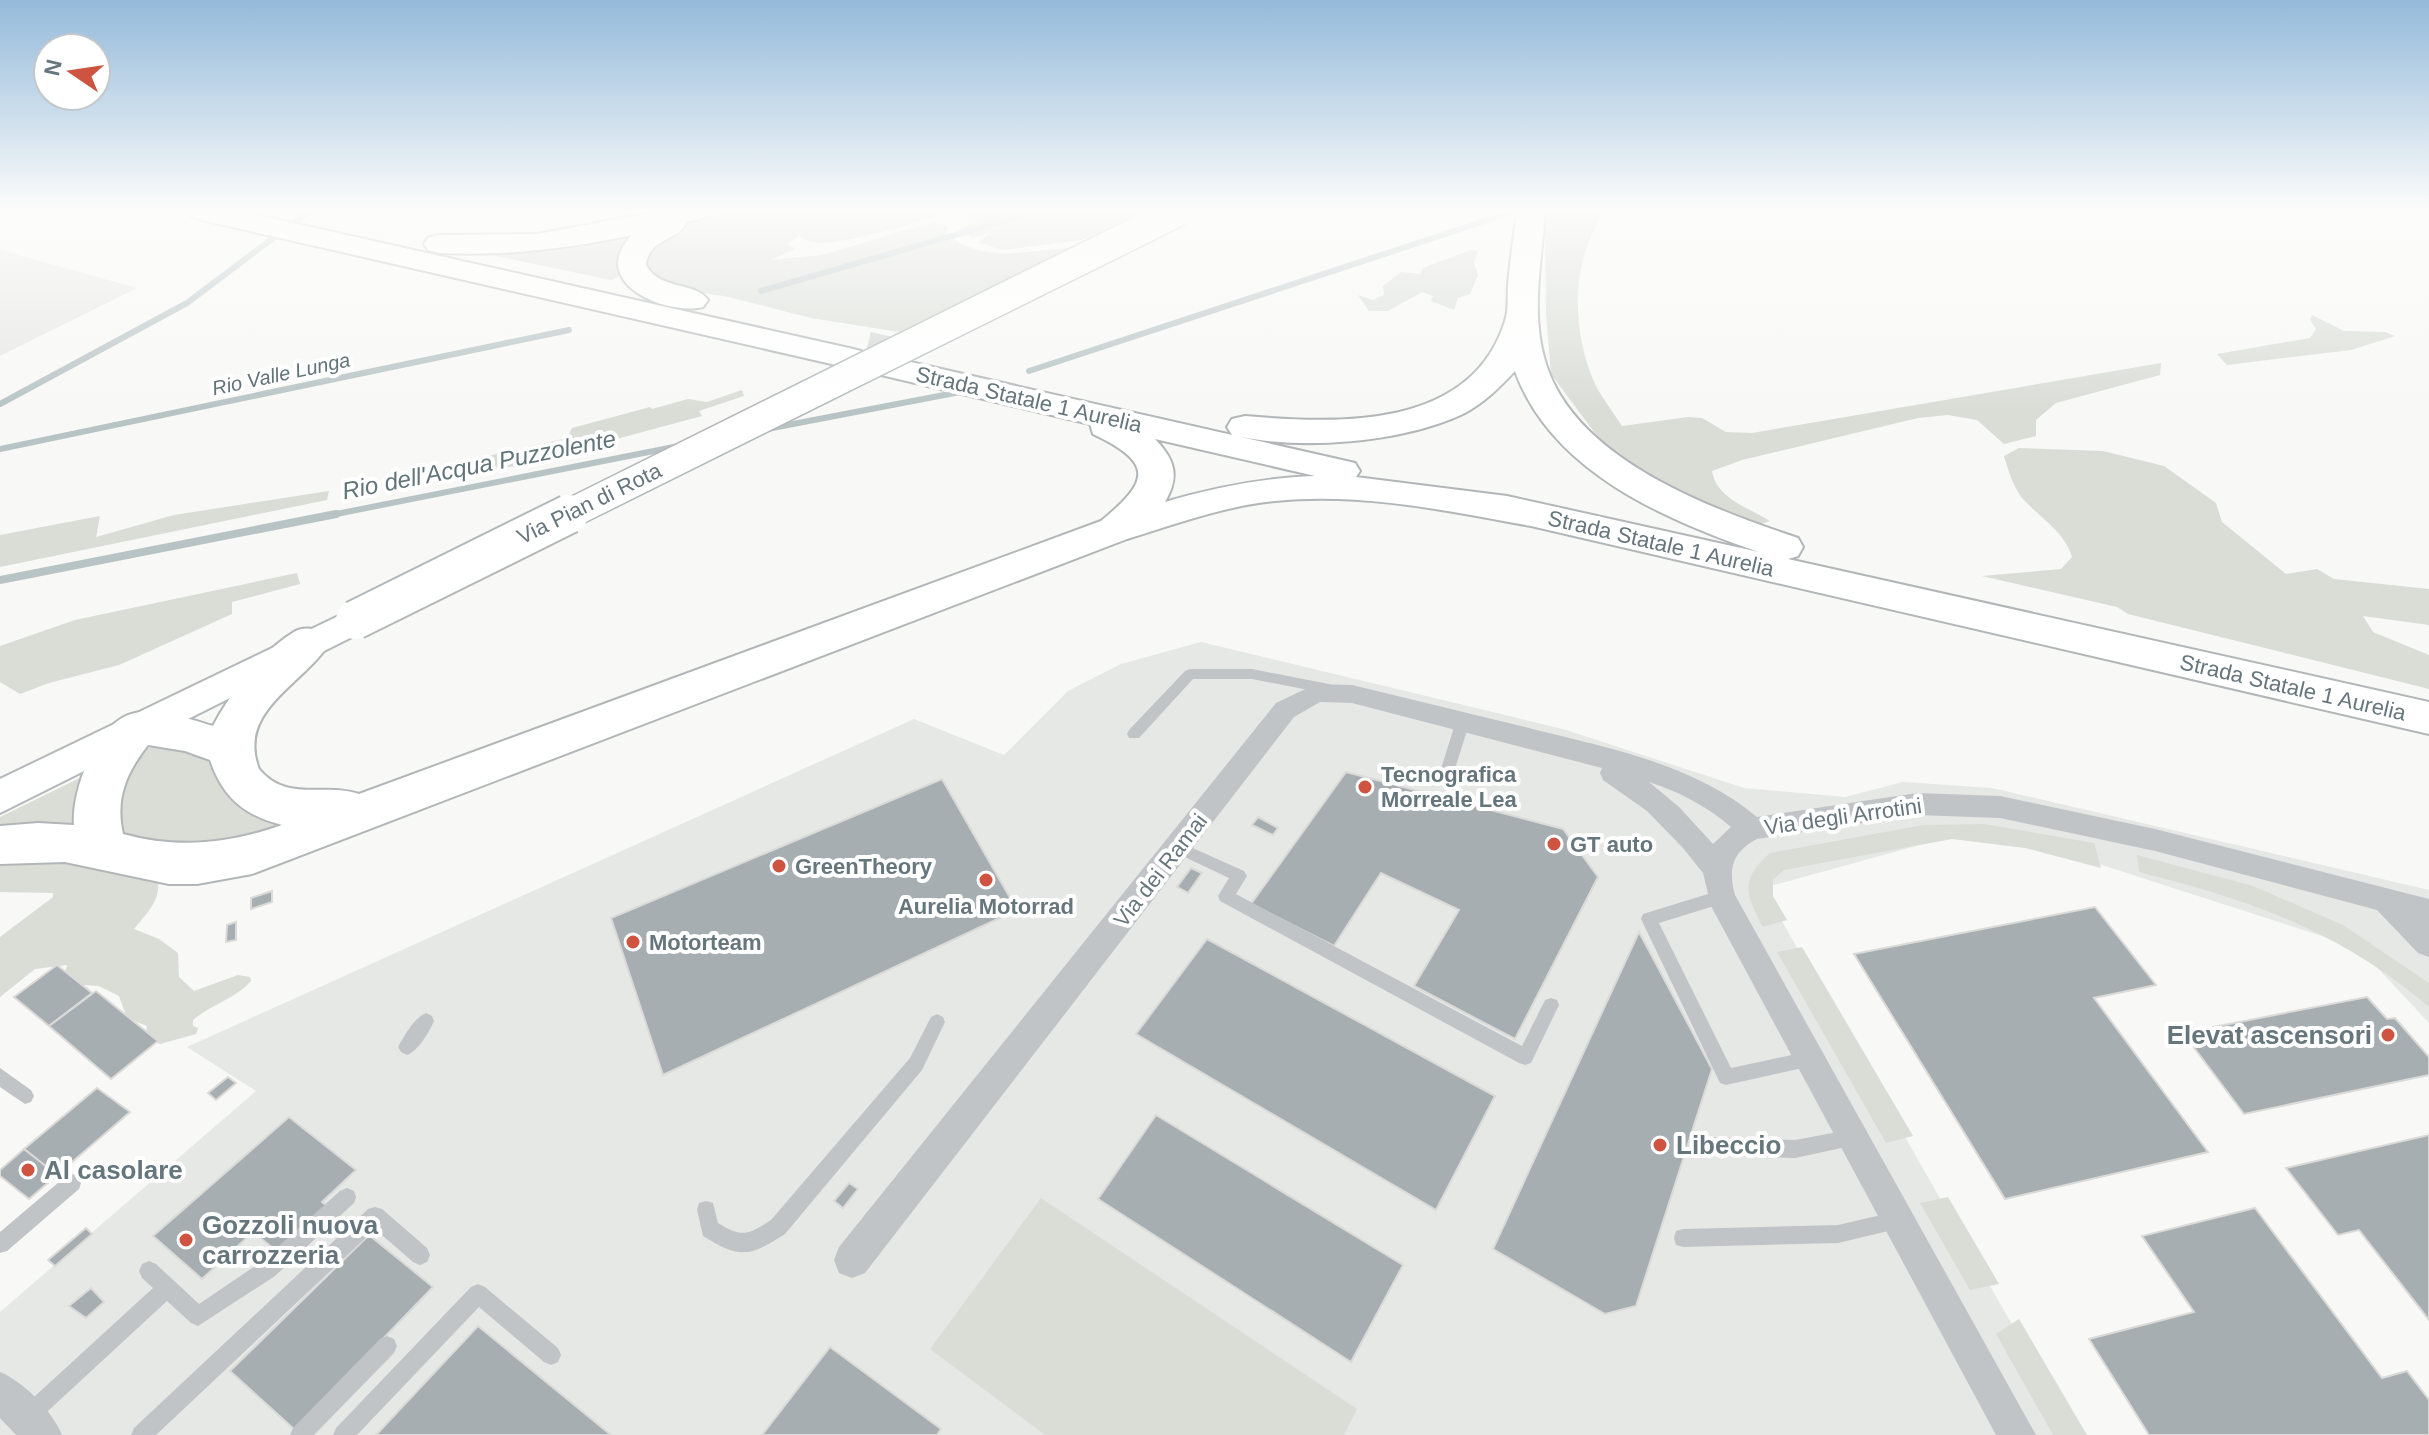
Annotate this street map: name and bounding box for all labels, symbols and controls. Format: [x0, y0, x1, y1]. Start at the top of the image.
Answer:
north arrow [32, 32, 112, 112]
text: N [39, 57, 67, 78]
water label: Rio Valle Lunga [210, 349, 352, 399]
street label: Strada Statale 1 Aurelia [913, 361, 1145, 438]
water label: Rio dell'Acqua Puzzolente [340, 425, 618, 504]
street label: Via Pian di Rota [513, 457, 666, 549]
street label: Strada Statale 1 Aurelia [1545, 505, 1777, 582]
street label: Strada Statale 1 Aurelia [2177, 649, 2409, 726]
place label: Tecnografica Morreale Lea [1381, 762, 1517, 812]
marker: Tecnografica Morreale Lea [1356, 778, 1374, 796]
street label: Via degli Arrotini [1763, 793, 1923, 840]
street label: Via dei Ramai [1109, 809, 1212, 932]
place label: GT auto [1570, 832, 1653, 857]
marker: GT auto [1545, 835, 1563, 853]
place label: GreenTheory [795, 854, 933, 879]
marker: GreenTheory [770, 857, 788, 875]
marker: Aurelia Motorrad [977, 871, 995, 889]
place label: Aurelia Motorrad [898, 894, 1074, 919]
place label: Motorteam [649, 930, 761, 955]
marker: Motorteam [624, 933, 642, 951]
place label: Elevat ascensori [2167, 1020, 2372, 1050]
marker: Elevat ascensori [2379, 1026, 2397, 1044]
place label: Libeccio [1676, 1130, 1781, 1160]
marker: Libeccio [1651, 1136, 1669, 1154]
place label: Al casolare [44, 1155, 183, 1185]
marker: Al casolare [19, 1161, 37, 1179]
place label: Gozzoli nuova carrozzeria [202, 1210, 379, 1270]
marker: Gozzoli nuova carrozzeria [177, 1231, 195, 1249]

